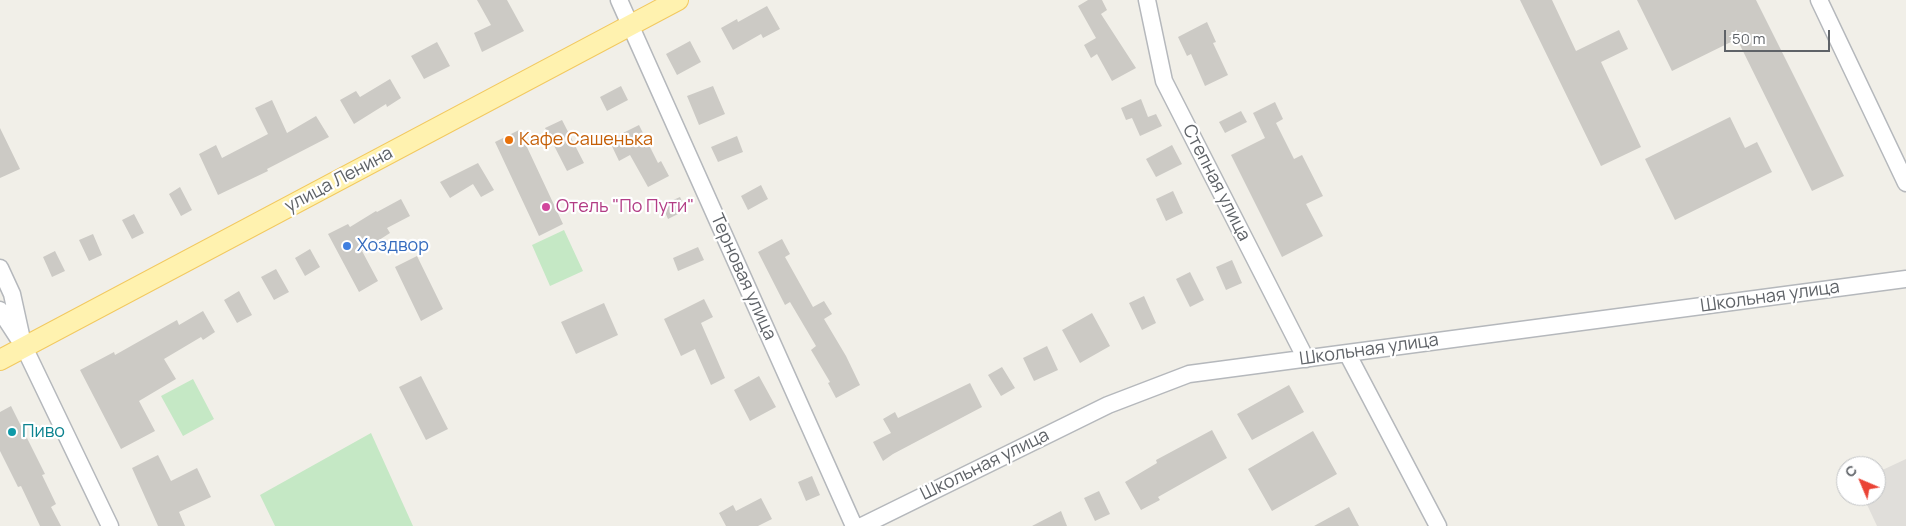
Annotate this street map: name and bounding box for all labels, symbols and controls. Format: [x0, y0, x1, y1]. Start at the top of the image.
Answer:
scale bar [1726, 20, 1832, 52]
text: 50 m [1732, 28, 1766, 49]
street label: Степная улица [1177, 121, 1255, 245]
place label: Кафе Сашенька [519, 129, 653, 151]
marker: Кафе Сашенька [503, 134, 515, 146]
street label: улица Ленина [281, 143, 397, 217]
place label: Отель "По Пути" [556, 196, 694, 218]
marker: Отель "По Пути" [540, 201, 552, 213]
street label: Терновая улица [705, 210, 781, 344]
place label: Хоздвор [357, 235, 429, 257]
marker: Хоздвор [341, 240, 353, 252]
street label: Школьная улица [1699, 277, 1841, 317]
street label: Школьная улица [1298, 330, 1440, 370]
place label: Пиво [22, 421, 65, 443]
street label: Школьная улица [917, 425, 1053, 505]
marker: Пиво [6, 426, 18, 438]
north arrow [1836, 456, 1886, 506]
text: С [1840, 460, 1861, 481]

